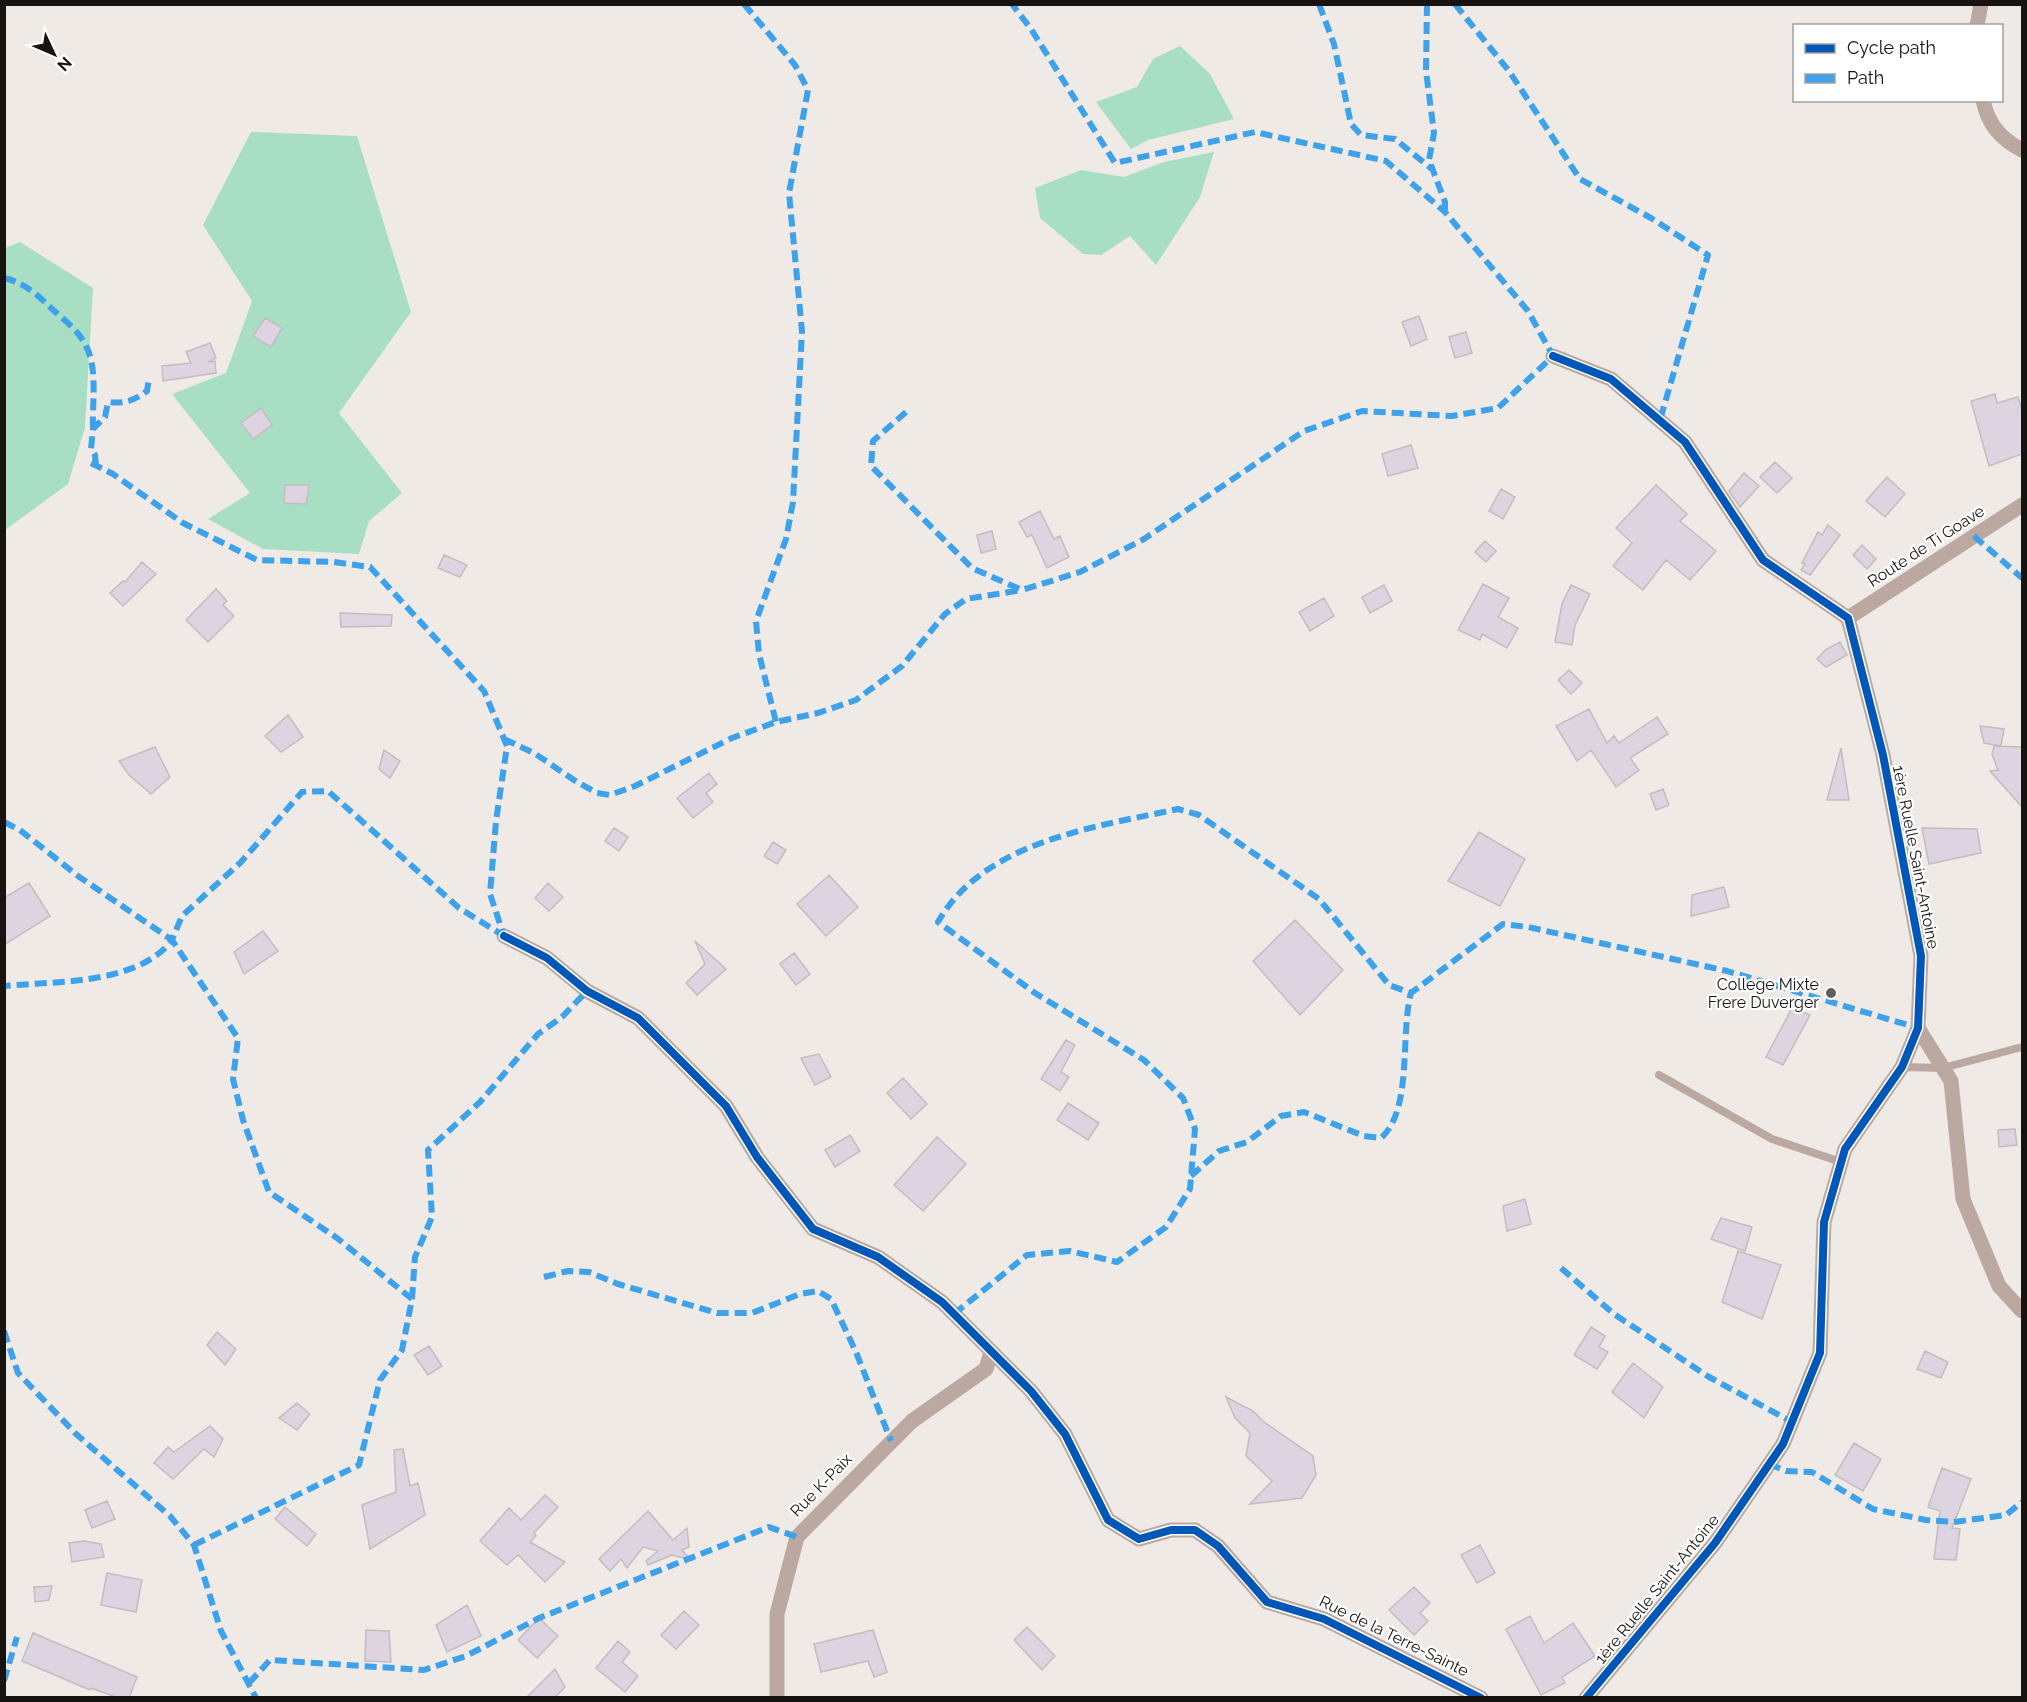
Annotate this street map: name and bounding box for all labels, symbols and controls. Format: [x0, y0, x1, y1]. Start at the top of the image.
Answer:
north arrow [24, 24, 84, 84]
legend [1793, 24, 2003, 102]
text: Cycle path [1847, 37, 1936, 58]
text: N [53, 53, 76, 75]
text: Path [1847, 67, 1884, 88]
street label: Route de Ti Goave [1864, 501, 1988, 591]
street label: 1ère Ruelle Saint-Antoine [1889, 764, 1943, 950]
place label: College Mixte Frere Duverger [1708, 975, 1819, 1012]
marker: College Mixte Frere Duverger [1824, 986, 1838, 1000]
street label: Rue K-Paix [786, 1450, 856, 1520]
street label: 1ère Ruelle Saint-Antoine [1591, 1510, 1723, 1668]
street label: Rue de la Terre-Sainte [1316, 1592, 1472, 1680]

